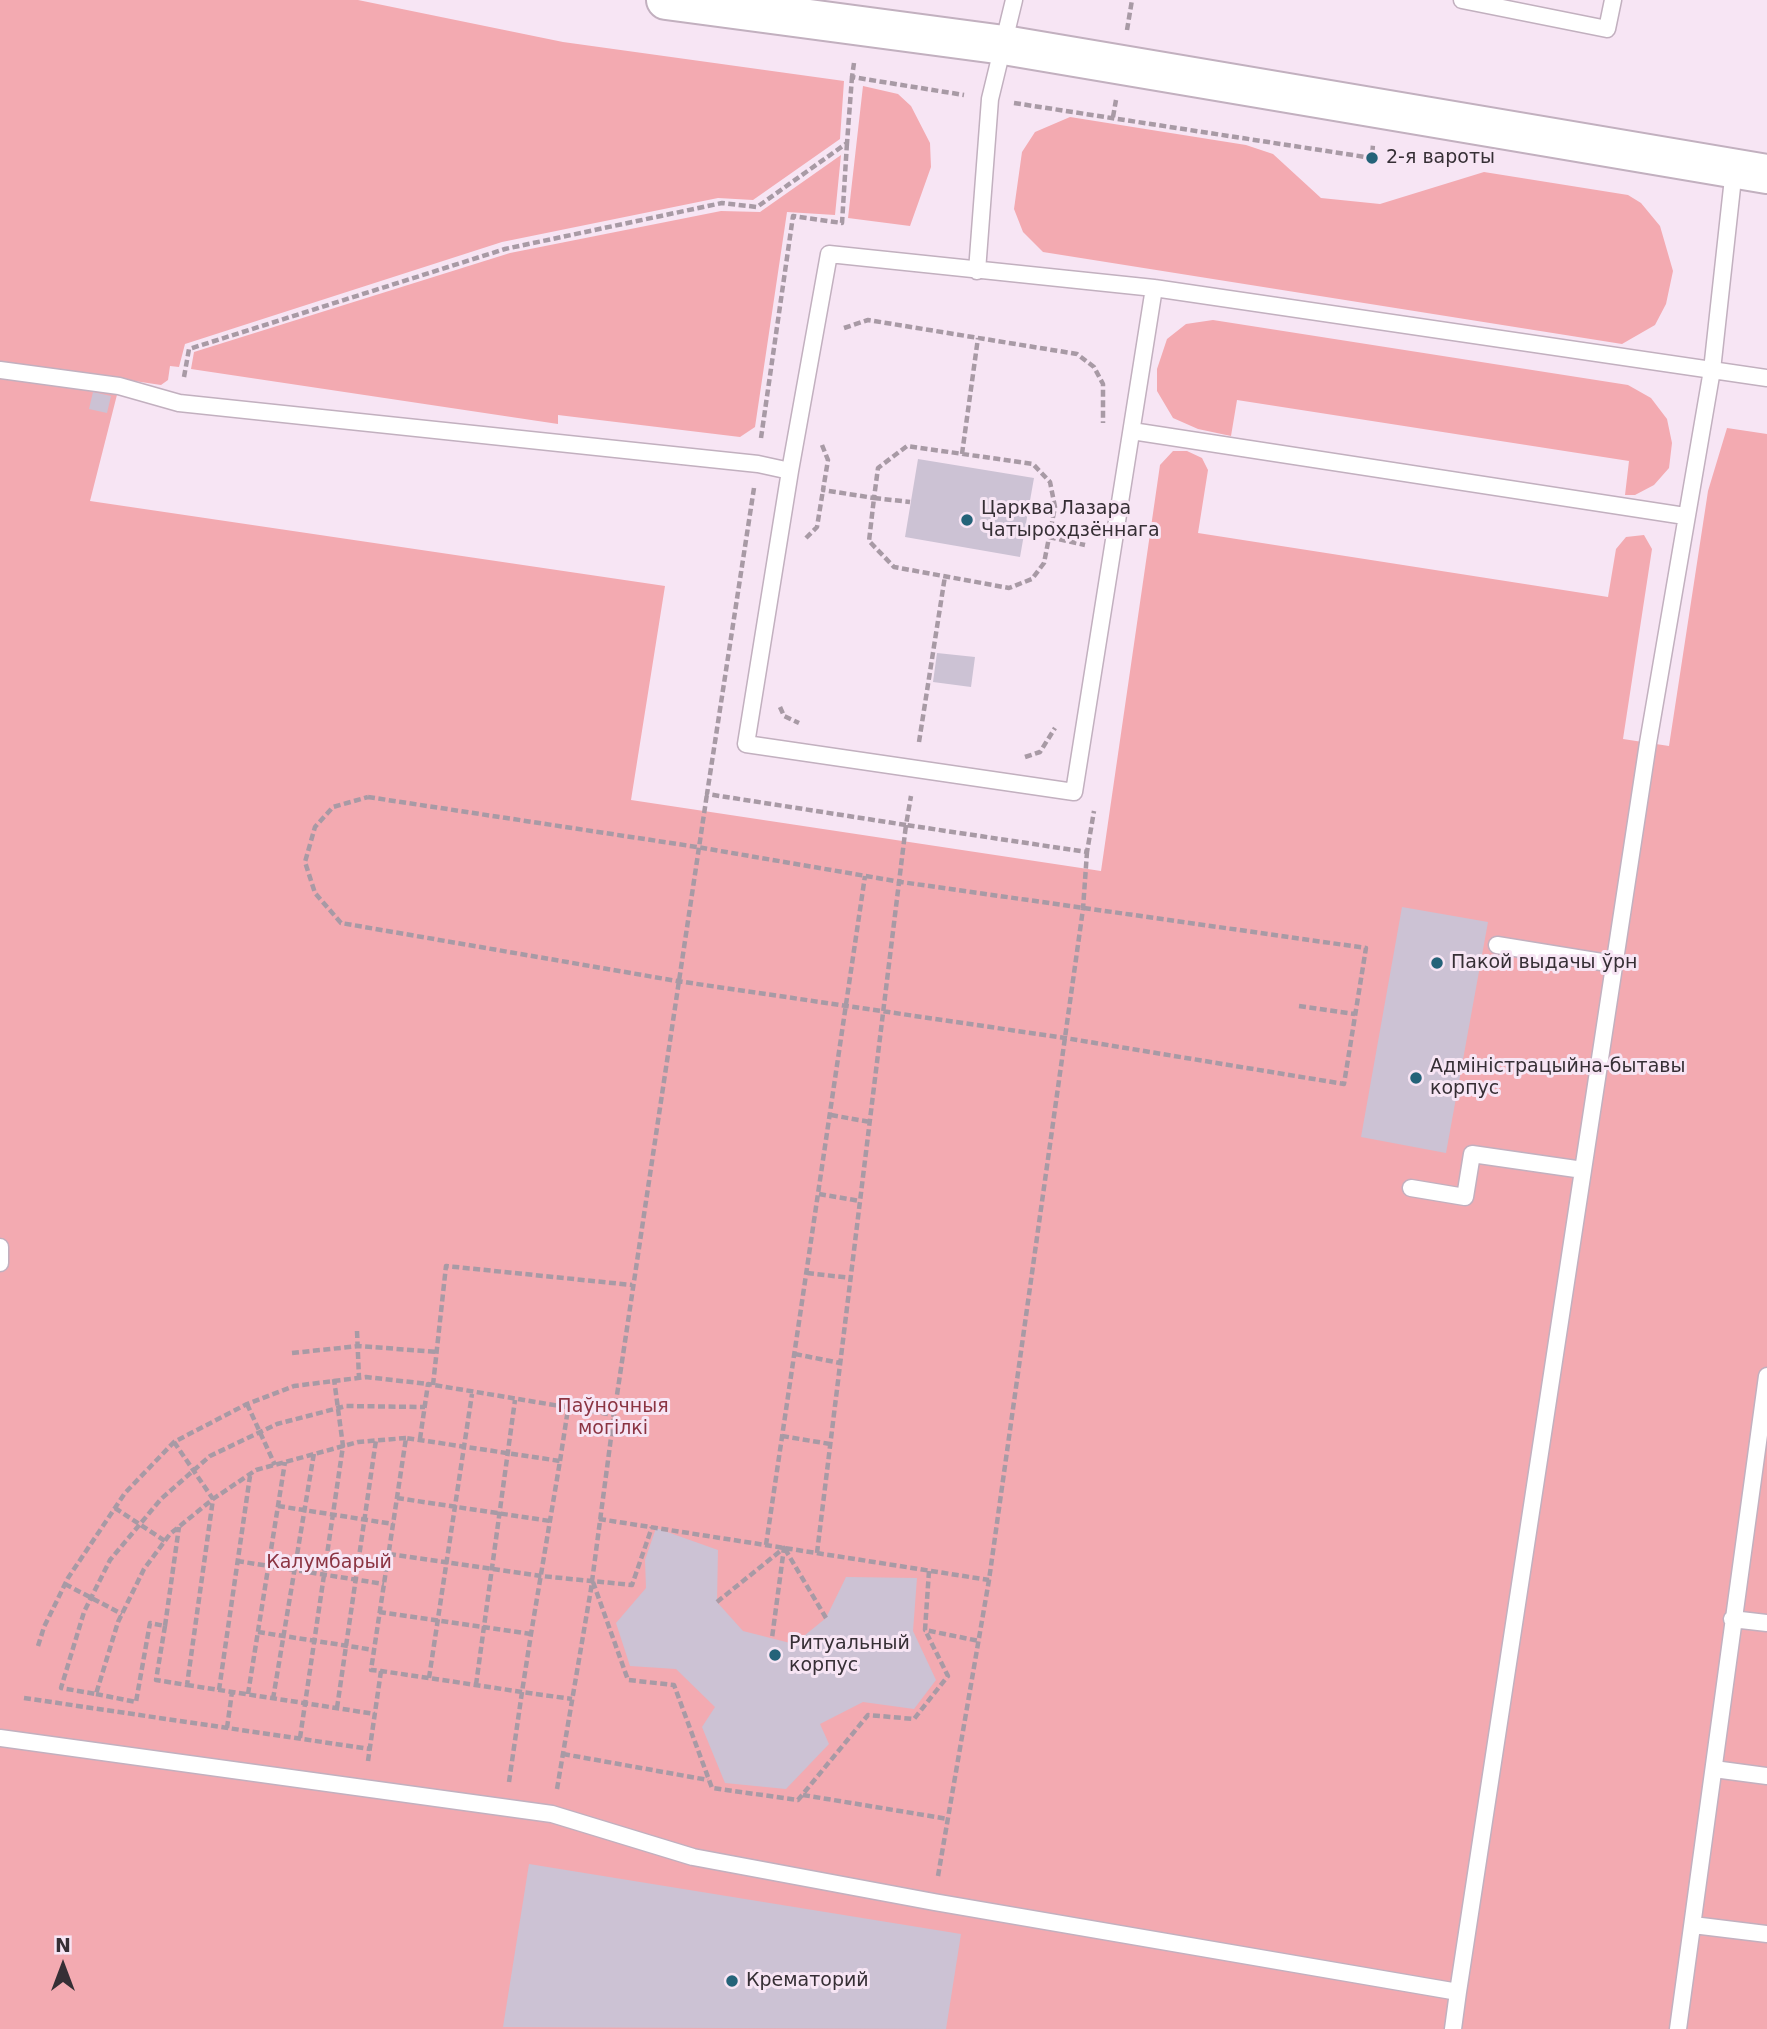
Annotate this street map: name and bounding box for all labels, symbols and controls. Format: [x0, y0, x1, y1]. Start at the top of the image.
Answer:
place label: 2-я вароты [1386, 147, 1495, 169]
marker: 2-я вароты [1364, 150, 1380, 166]
place label: Царква Лазара Чатырохдзённага [981, 498, 1160, 542]
marker: Царква Лазара Чатырохдзённага [959, 512, 975, 528]
place label: Пакой выдачы ўрн [1451, 952, 1637, 974]
marker: Пакой выдачы ўрн [1429, 955, 1445, 971]
place label: Адміністрацыйна-бытавы корпус [1430, 1056, 1685, 1100]
marker: Адміністрацыйна-бытавы корпус [1408, 1070, 1424, 1086]
park label: Паўночныя могілкі [557, 1396, 669, 1440]
park label: Калумбарый [266, 1552, 392, 1574]
place label: Ритуальный корпус [789, 1633, 910, 1677]
marker: Ритуальный корпус [767, 1647, 783, 1663]
north arrow [28, 1931, 98, 2001]
text: N [55, 1934, 71, 1956]
place label: Крематорий [746, 1970, 869, 1992]
marker: Крематорий [724, 1973, 740, 1989]

